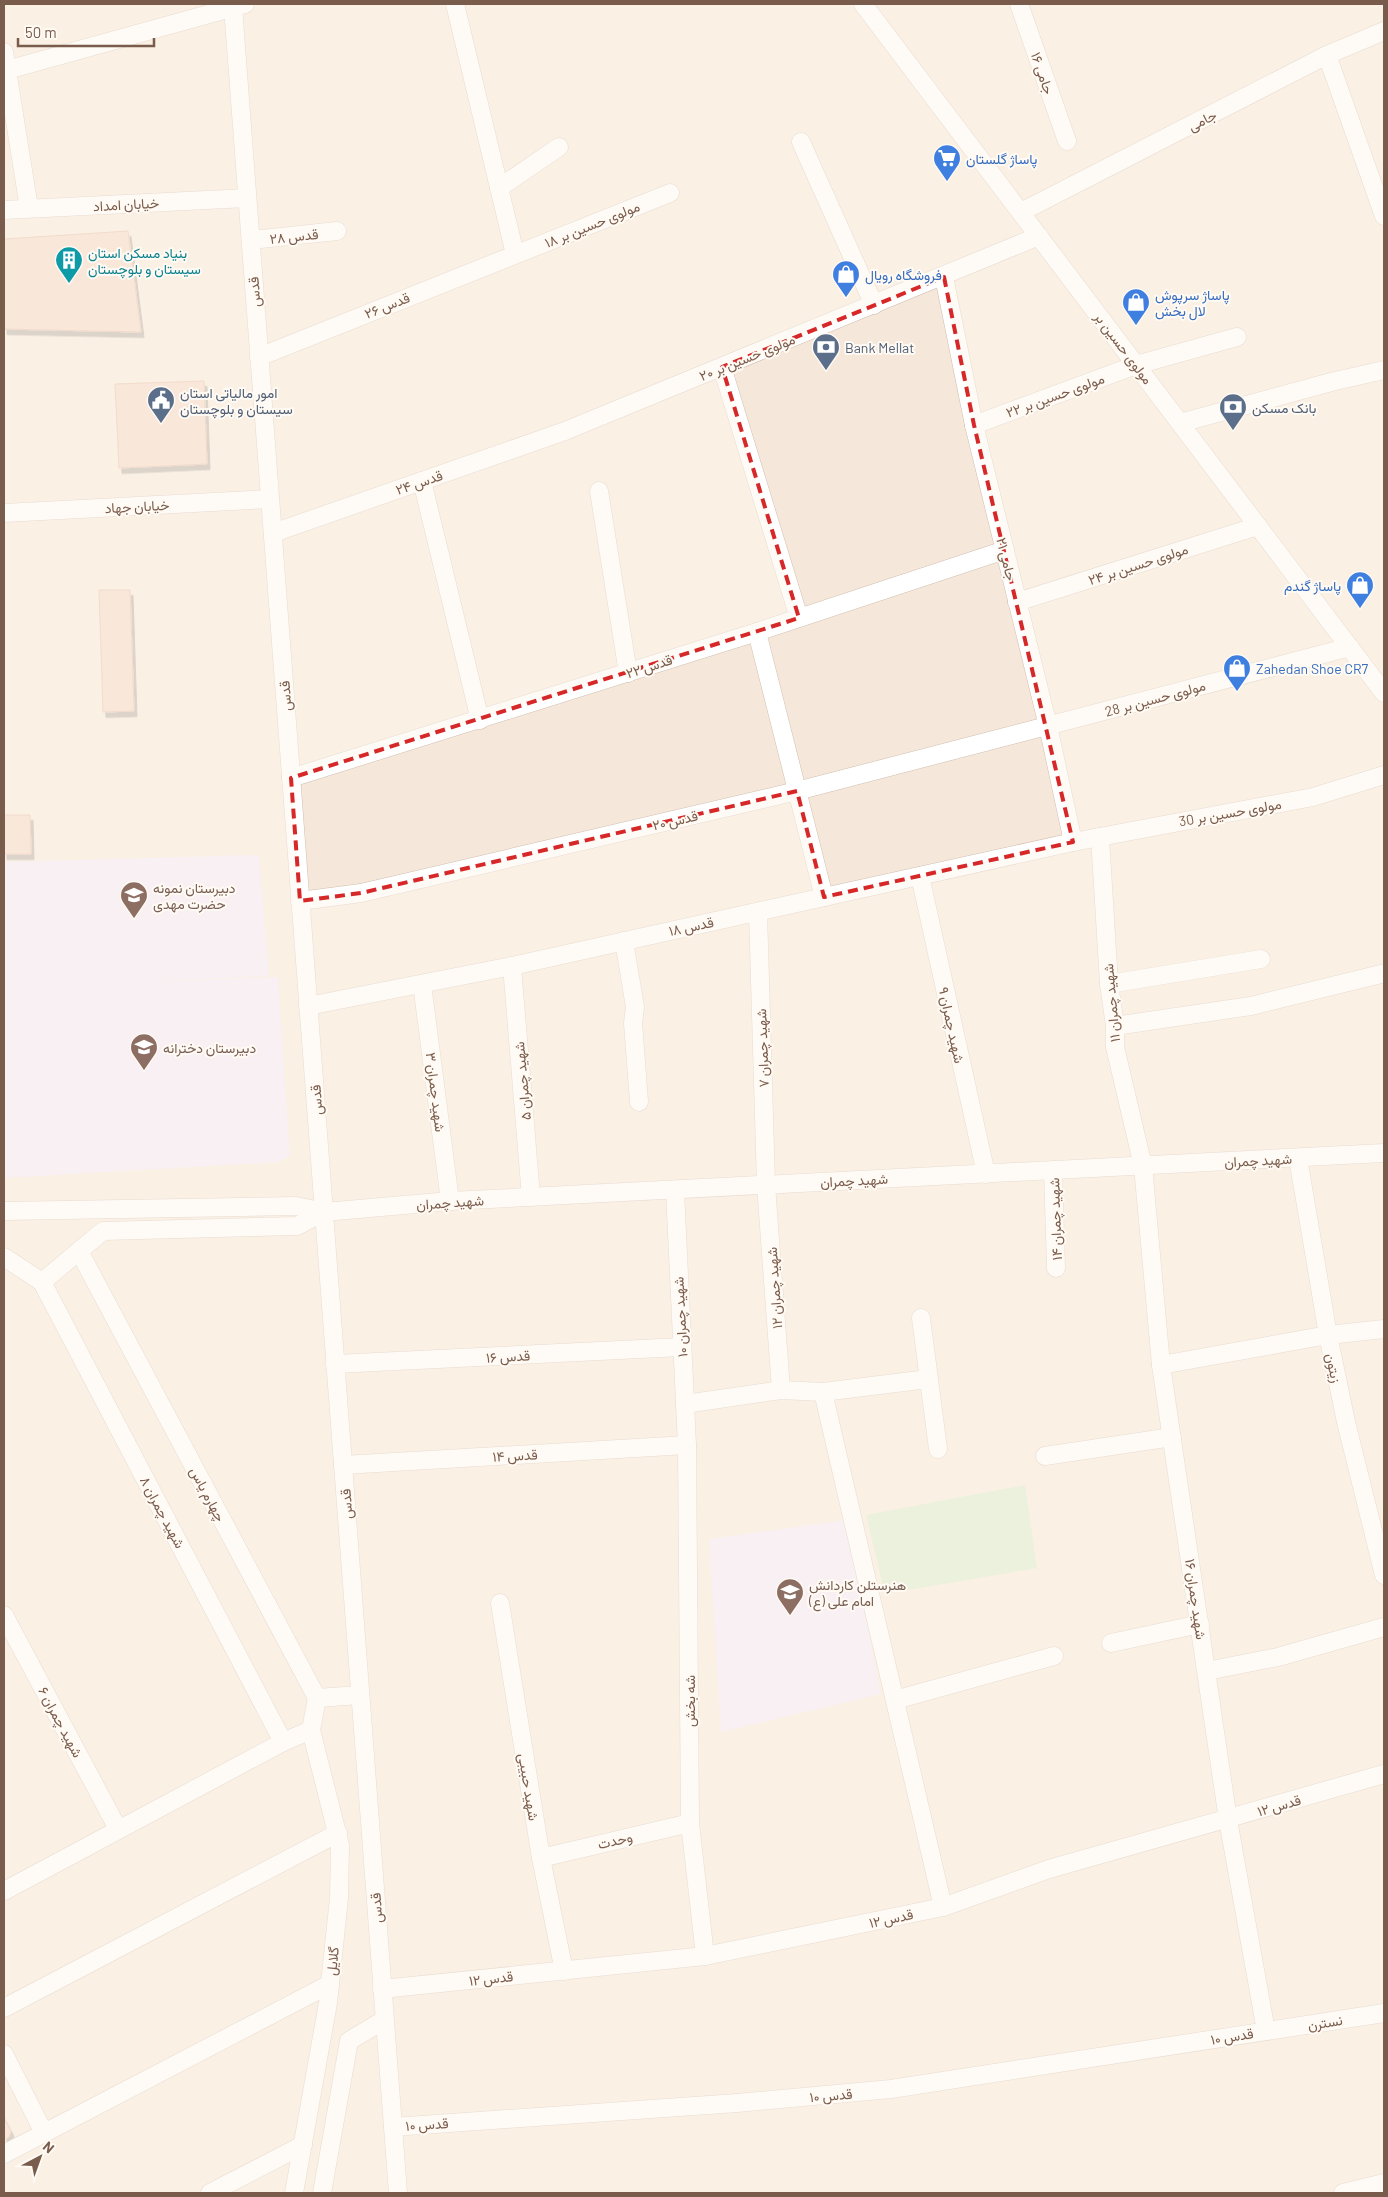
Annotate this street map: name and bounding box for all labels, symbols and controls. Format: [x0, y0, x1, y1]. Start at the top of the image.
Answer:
scale bar [18, 15, 154, 47]
text: 50 m [25, 23, 57, 41]
street label: جامی ۱۶ [1027, 50, 1058, 97]
street label: جامی [1185, 106, 1220, 135]
supermarket icon: پاساژ گلستان [932, 143, 962, 182]
place label: پاساژ گلستان [966, 150, 1037, 169]
street label: خیابان امداد [92, 194, 160, 215]
street label: مولوی حسین بر ۱۸ [542, 197, 642, 252]
street label: قدس ۲۸ [269, 225, 319, 248]
place label: بنیاد مسکن استان سیستان و بلوچستان [88, 244, 201, 279]
building icon: بنیاد مسکن استان سیستان و بلوچستان [54, 245, 84, 284]
shop icon: فروشگاه رویال [831, 259, 861, 298]
place label: فروشگاه رویال [865, 266, 942, 285]
street label: قدس [244, 276, 265, 308]
place label: پاساژ سرپوش لال بخش [1155, 286, 1230, 321]
shop icon: پاساژ سرپوش لال بخش [1121, 287, 1151, 326]
street label: قدس ۲۶ [362, 288, 413, 323]
street label: مولوی حسین بر [1090, 308, 1157, 388]
street label: مولوی حسین بر ۲۰ [697, 330, 798, 385]
bank icon: Bank Mellat [811, 332, 841, 371]
place label: Bank Mellat [845, 339, 914, 356]
street label: مولوی حسین بر ۲۲ [1004, 369, 1107, 422]
place label: امور مالیاتی استان سیستان و بلوچستان [180, 384, 293, 419]
public building icon: امور مالیاتی استان سیستان و بلوچستان [146, 385, 176, 424]
bank icon: بانک مسکن [1218, 392, 1248, 431]
place label: بانک مسکن [1252, 399, 1316, 417]
street label: قدس ۲۴ [393, 466, 445, 499]
street label: خیابان جهاد [104, 496, 170, 517]
street label: جامی ۲۱ [992, 536, 1021, 583]
street label: مولوی حسین بر ۲۴ [1086, 540, 1190, 589]
shop icon: پاساژ گندم [1345, 570, 1375, 609]
place label: پاساژ گندم [1284, 577, 1341, 596]
street label: قدس ۲۲ [624, 651, 675, 682]
shop icon: Zahedan Shoe CR7 [1222, 653, 1252, 692]
place label: Zahedan Shoe CR7 [1256, 660, 1368, 677]
street label: مولوی حسین بر 28 [1103, 676, 1207, 721]
street label: قدس [275, 680, 296, 712]
street label: مولوی حسین بر 30 [1177, 795, 1283, 830]
street label: قدس ۲۰ [650, 806, 700, 834]
place label: دبیرستان نمونه حضرت مهدی [153, 879, 236, 913]
school or university icon: دبیرستان نمونه حضرت مهدی [119, 880, 149, 919]
street label: قدس ۱۸ [667, 913, 715, 940]
street label: شهید چمران ۱۱ [1099, 963, 1125, 1043]
street label: شهید چمران ۹ [934, 985, 968, 1065]
street label: شهید چمران ۷ [752, 1008, 774, 1088]
school or university icon: دبیرستان دخترانه [129, 1032, 159, 1071]
place label: دبیرستان دخترانه [163, 1039, 256, 1057]
street label: شهید چمران ۵ [510, 1041, 536, 1121]
street label: شهید چمران ۳ [421, 1051, 449, 1133]
street label: قدس [306, 1084, 327, 1116]
street label: شهید چمران [1224, 1150, 1292, 1172]
street label: شهید چمران [820, 1170, 888, 1192]
street label: شهید چمران ۱۴ [1045, 1177, 1067, 1261]
street label: شهید چمران [416, 1191, 485, 1215]
street label: شهید چمران ۱۲ [763, 1246, 787, 1330]
street label: شهید چمران ۱۰ [669, 1276, 693, 1358]
street label: قدس ۱۶ [486, 1346, 530, 1367]
street label: زیتون [1322, 1352, 1345, 1385]
street label: قدس ۱۴ [492, 1445, 538, 1466]
street label: چهارم یاس [185, 1464, 229, 1525]
street label: شهید چمران ۸ [135, 1473, 189, 1552]
street label: قدس [336, 1488, 357, 1520]
street label: شهید چمران ۱۶ [1180, 1557, 1210, 1641]
place label: هنرستلن کاردانش امام علی (ع) [808, 1576, 907, 1612]
school or university icon: هنرستلن کاردانش امام علی (ع) [775, 1577, 805, 1616]
street label: شه بخش [681, 1675, 699, 1727]
street label: شهید چمران ۶ [34, 1684, 87, 1761]
street label: شهید حبیبی [514, 1752, 543, 1822]
street label: قدس ۱۲ [1255, 1791, 1303, 1820]
street label: وحدت [596, 1828, 634, 1853]
street label: قدس [366, 1892, 387, 1924]
street label: قدس ۱۲ [867, 1905, 915, 1932]
street label: گلایل [322, 1946, 343, 1976]
street label: قدس ۱۲ [468, 1967, 514, 1990]
street label: نسترن [1306, 2011, 1344, 2034]
street label: قدس ۱۰ [1209, 2024, 1255, 2049]
street label: قدس ۱۰ [809, 2085, 853, 2106]
street label: قدس ۱۰ [405, 2114, 449, 2135]
north arrow [15, 2132, 65, 2182]
text: N [40, 2137, 58, 2156]

